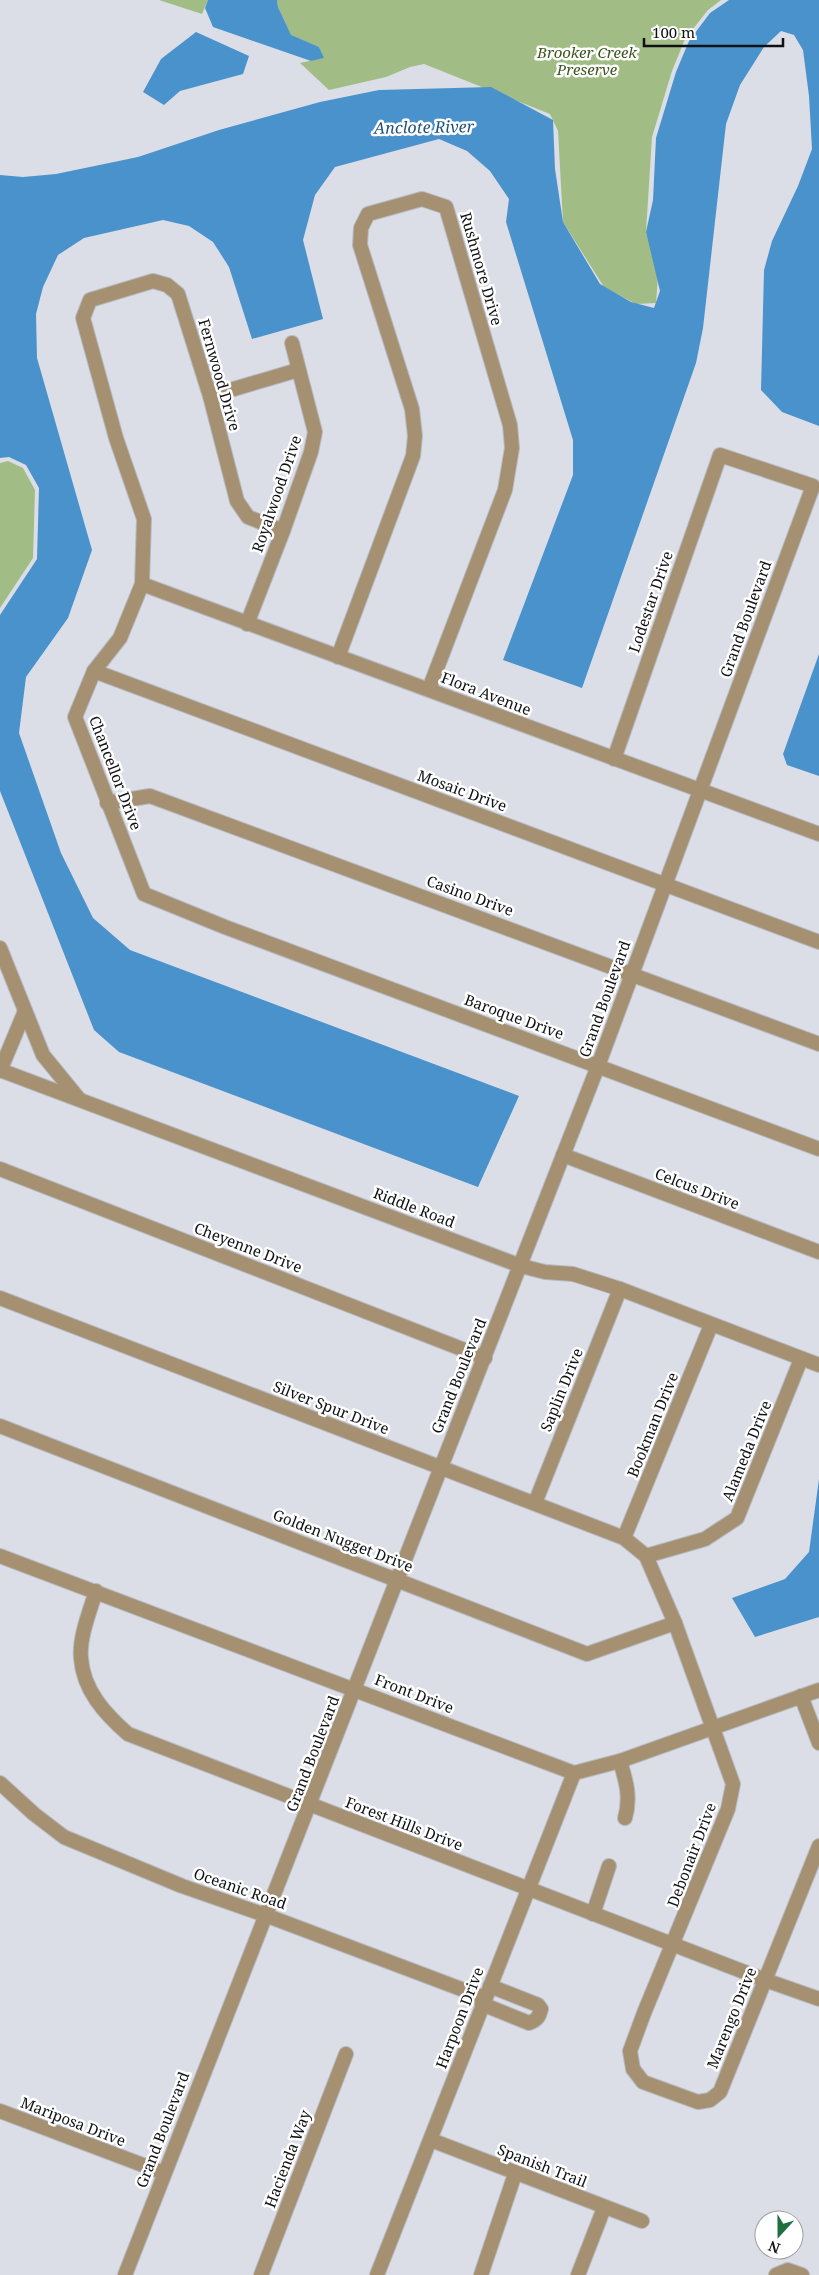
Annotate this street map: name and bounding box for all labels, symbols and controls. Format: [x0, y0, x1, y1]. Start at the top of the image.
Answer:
scale bar [644, 15, 783, 47]
text: 100 m [652, 22, 695, 42]
park label: Brooker Creek Preserve [536, 42, 637, 79]
water label: Anclote River [373, 115, 475, 139]
street label: Rushmore Drive [456, 210, 508, 328]
street label: Fernwood Drive [194, 316, 246, 433]
street label: Royalwood Drive [247, 432, 305, 555]
street label: Lodestar Drive [623, 548, 677, 655]
street label: Grand Boulevard [715, 558, 775, 680]
street label: Flora Avenue [438, 667, 534, 719]
street label: Chancellor Drive [85, 713, 147, 833]
street label: Mosaic Drive [415, 765, 510, 815]
street label: Casino Drive [424, 870, 516, 920]
street label: Grand Boulevard [574, 938, 634, 1060]
street label: Baroque Drive [462, 989, 567, 1043]
street label: Celcus Drive [652, 1163, 742, 1213]
street label: Riddle Road [371, 1182, 458, 1232]
street label: Cheyenne Drive [192, 1217, 305, 1277]
street label: Grand Boulevard [426, 1315, 490, 1436]
street label: Saplin Drive [535, 1345, 587, 1434]
street label: Bookman Drive [622, 1369, 682, 1480]
street label: Silver Spur Drive [271, 1376, 392, 1438]
street label: Alameda Drive [717, 1397, 775, 1504]
street label: Golden Nugget Drive [270, 1504, 416, 1576]
street label: Front Drive [372, 1669, 457, 1717]
street label: Grand Boulevard [281, 1693, 343, 1815]
street label: Forest Hills Drive [343, 1791, 466, 1855]
street label: Debonair Drive [662, 1800, 720, 1910]
street label: Oceanic Road [191, 1863, 289, 1913]
street label: Harpoon Drive [431, 1964, 488, 2071]
street label: Marengo Drive [702, 1964, 760, 2071]
street label: Grand Boulevard [131, 2069, 193, 2191]
street label: Mariposa Drive [18, 2092, 129, 2150]
street label: Hacienda Way [259, 2106, 315, 2210]
street label: Spanish Trail [495, 2139, 590, 2191]
north arrow [754, 2210, 804, 2260]
text: N [766, 2237, 783, 2258]

